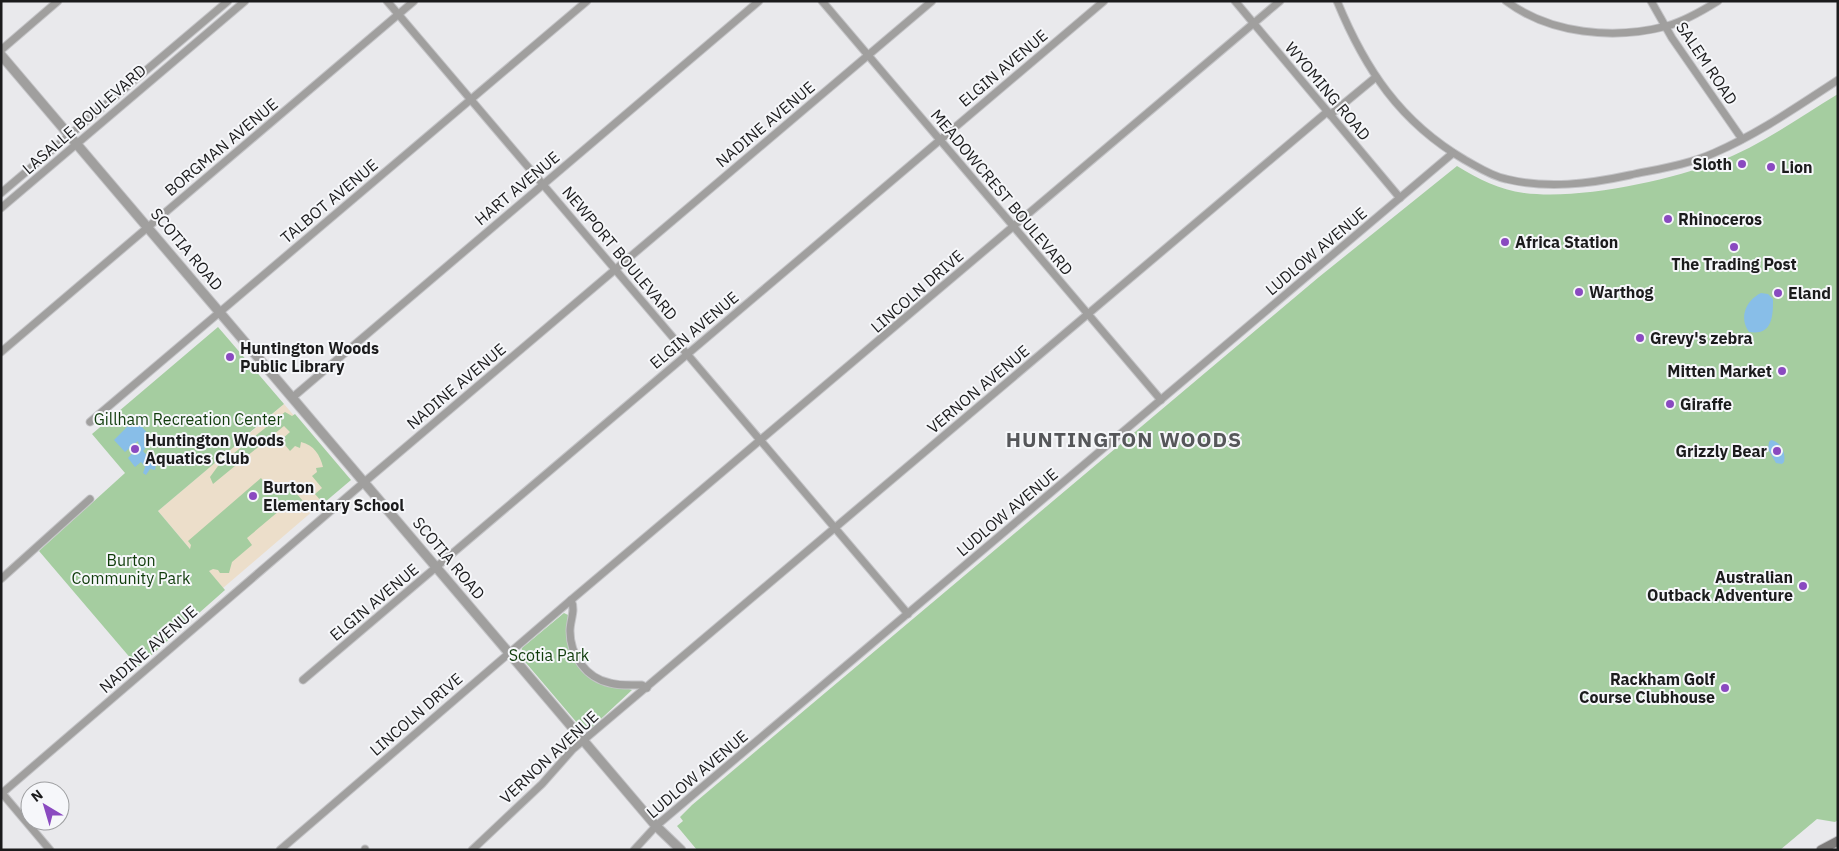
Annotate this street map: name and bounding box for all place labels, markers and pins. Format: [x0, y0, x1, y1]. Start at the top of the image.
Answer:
place label: Sloth [1693, 154, 1732, 174]
place label: Lion [1781, 157, 1813, 177]
marker: Sloth [1736, 158, 1748, 170]
marker: Lion [1765, 161, 1777, 173]
place label: Rhinoceros [1678, 209, 1762, 229]
marker: Rhinoceros [1662, 213, 1674, 225]
place label: Africa Station [1515, 232, 1618, 252]
marker: Africa Station [1499, 236, 1511, 248]
marker: The Trading Post [1728, 241, 1740, 253]
place label: The Trading Post [1671, 254, 1797, 274]
place label: Warthog [1589, 282, 1653, 302]
place label: Eland [1788, 283, 1831, 303]
marker: Warthog [1573, 286, 1585, 298]
marker: Eland [1772, 287, 1784, 299]
place label: Grevy's zebra [1650, 328, 1752, 348]
marker: Grevy's zebra [1634, 332, 1646, 344]
place label: Huntington Woods Public Library [240, 338, 379, 376]
marker: Huntington Woods Public Library [224, 351, 236, 363]
place label: Mitten Market [1667, 361, 1772, 381]
marker: Mitten Market [1776, 365, 1788, 377]
place label: Giraffe [1680, 394, 1732, 414]
marker: Giraffe [1664, 398, 1676, 410]
place label: Huntington Woods Aquatics Club [145, 430, 284, 468]
place label: Grizzly Bear [1676, 441, 1768, 461]
marker: Huntington Woods Aquatics Club [129, 443, 141, 455]
marker: Grizzly Bear [1771, 445, 1783, 457]
place label: Burton Elementary School [263, 477, 404, 515]
marker: Burton Elementary School [247, 490, 259, 502]
place label: Australian Outback Adventure [1647, 567, 1793, 605]
marker: Australian Outback Adventure [1797, 580, 1809, 592]
place label: Rackham Golf Course Clubhouse [1579, 669, 1715, 707]
marker: Rackham Golf Course Clubhouse [1719, 682, 1731, 694]

